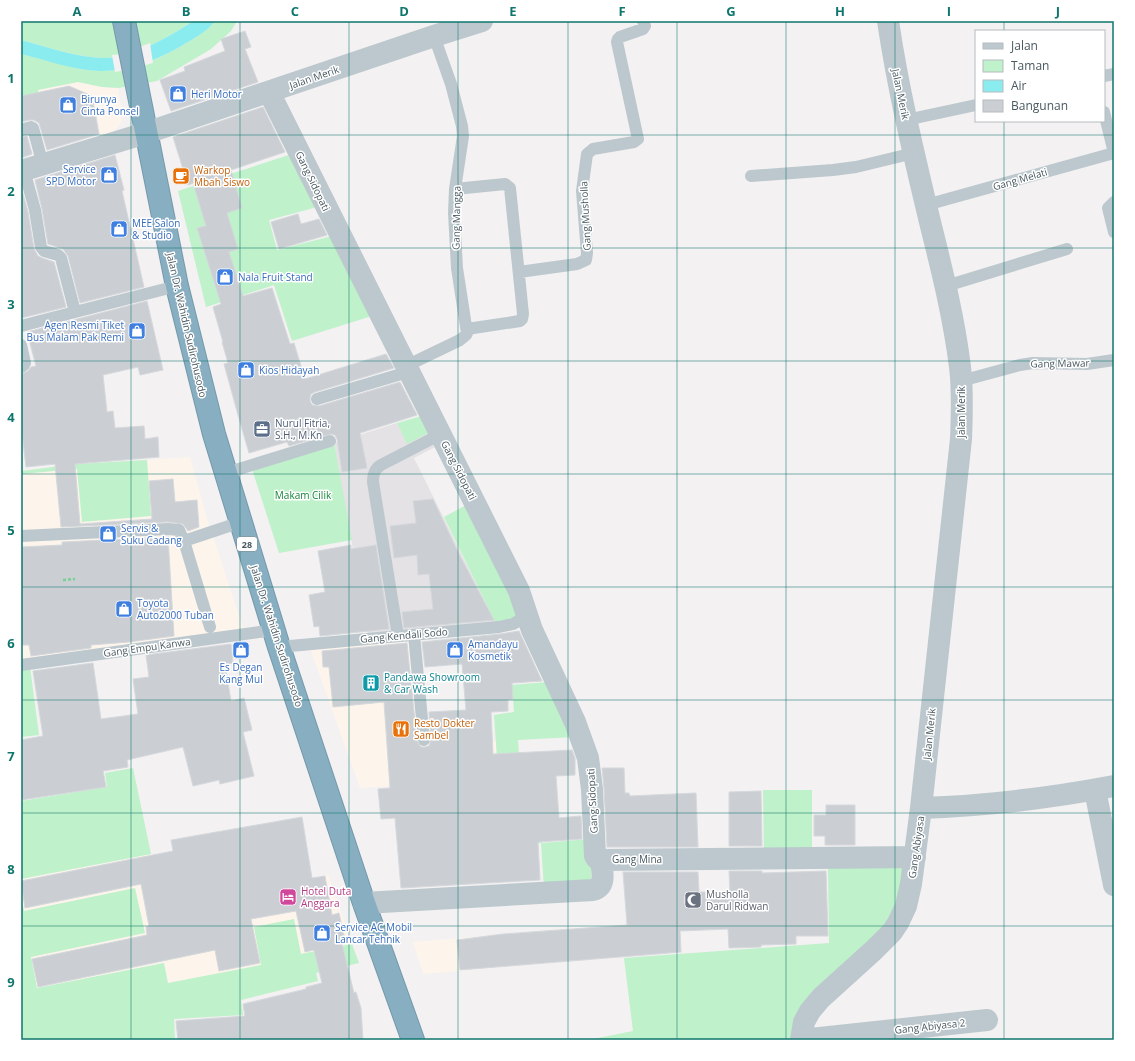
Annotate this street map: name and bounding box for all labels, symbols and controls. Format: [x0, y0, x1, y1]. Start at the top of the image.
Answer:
text: A [73, 2, 82, 20]
text: B [182, 2, 191, 20]
text: C [291, 2, 299, 20]
text: D [399, 2, 409, 20]
text: E [509, 2, 517, 20]
text: F [618, 2, 626, 20]
text: G [726, 2, 736, 20]
text: H [835, 2, 845, 20]
text: I [947, 2, 951, 20]
text: J [1055, 2, 1060, 20]
legend [975, 30, 1105, 122]
text: Jalan [1010, 37, 1038, 54]
text: Taman [1011, 57, 1049, 74]
street label: Jalan Merik [286, 62, 341, 92]
street label: Jalan Merik [889, 66, 913, 121]
text: 1 [7, 69, 15, 87]
text: Air [1011, 77, 1027, 94]
shop icon: Heri Motor [168, 84, 188, 104]
place label: Heri Motor [191, 87, 242, 101]
place label: Birunya Cinta Ponsel [81, 92, 139, 118]
shop icon: Birunya Cinta Ponsel [58, 95, 78, 115]
text: Bangunan [1011, 97, 1068, 114]
street label: Gang Sidopati [292, 149, 334, 213]
place label: Service SPD Motor [46, 162, 96, 188]
place label: Warkop Mbah Siswo [194, 163, 250, 189]
shop icon: Service SPD Motor [99, 165, 119, 185]
street label: Gang Melati [991, 165, 1049, 193]
cafe icon: Warkop Mbah Siswo [171, 166, 191, 186]
street label: Gang Musholla [576, 181, 594, 251]
text: 2 [7, 182, 15, 200]
street label: Gang Mangga [448, 186, 464, 250]
place label: MEE Salon & Studio [132, 216, 180, 242]
shop icon: MEE Salon & Studio [109, 219, 129, 239]
street label: Jalan Dr. Wahidin Sudirohusodo [163, 250, 210, 399]
shop icon: Nala Fruit Stand [215, 267, 235, 287]
place label: Nala Fruit Stand [238, 270, 313, 284]
text: 3 [7, 295, 15, 313]
place label: Agen Resmi Tiket Bus Malam Pak Remi [27, 318, 124, 344]
shop icon: Agen Resmi Tiket Bus Malam Pak Remi [127, 321, 147, 341]
street label: Gang Mawar [1030, 355, 1090, 371]
shop icon: Kios Hidayah [236, 360, 256, 380]
place label: Kios Hidayah [259, 363, 319, 377]
street label: Jalan Merik [954, 385, 968, 439]
text: 4 [7, 408, 15, 426]
place label: Nurul Fitria, S.H., M.Kn [275, 416, 330, 442]
office icon: Nurul Fitria, S.H., M.Kn [252, 419, 272, 439]
street label: Gang Sidopati [438, 438, 480, 502]
park label: Makam Cilik [275, 488, 332, 502]
text: 5 [7, 521, 15, 539]
place label: Servis & Suku Cadang [121, 521, 182, 547]
shop icon: Servis & Suku Cadang [98, 524, 118, 544]
road number: 28 [237, 537, 257, 551]
street label: Jalan Dr. Wahidin Sudirohusodo [247, 563, 307, 709]
place label: Toyota Auto2000 Tuban [137, 596, 214, 622]
shop icon: Toyota Auto2000 Tuban [114, 599, 134, 619]
street label: Gang Kendali Sodo [360, 624, 448, 646]
text: 6 [7, 634, 15, 652]
street label: Gang Empu Kanwa [103, 634, 191, 660]
place label: Amandayu Kosmetik [468, 637, 518, 663]
shop icon: Es Degan Kang Mul [231, 640, 251, 660]
shop icon: Amandayu Kosmetik [445, 640, 465, 660]
place label: Es Degan Kang Mul [219, 660, 263, 686]
place label: Pandawa Showroom & Car Wash [384, 670, 480, 696]
building icon: Pandawa Showroom & Car Wash [361, 673, 381, 693]
street label: Jalan Merik [919, 707, 939, 761]
place label: Resto Dokter Sambel [414, 716, 475, 742]
restaurant icon: Resto Dokter Sambel [391, 719, 411, 739]
text: 7 [7, 747, 15, 765]
street label: Gang Sidopati [583, 768, 601, 834]
street label: Gang Abiyasa [905, 815, 927, 879]
street label: Gang Mina [612, 852, 662, 866]
text: 8 [7, 860, 15, 878]
place label: Hotel Duta Anggara [301, 884, 351, 910]
hotel icon: Hotel Duta Anggara [278, 887, 298, 907]
place label: Musholla Darul Ridwan [706, 887, 768, 913]
mosque icon: Musholla Darul Ridwan [683, 890, 703, 910]
place label: Service AC Mobil Lancar Tehnik [335, 920, 412, 946]
shop icon: Service AC Mobil Lancar Tehnik [312, 923, 332, 943]
text: 9 [7, 973, 15, 991]
street label: Gang Abiyasa 2 [894, 1015, 966, 1037]

